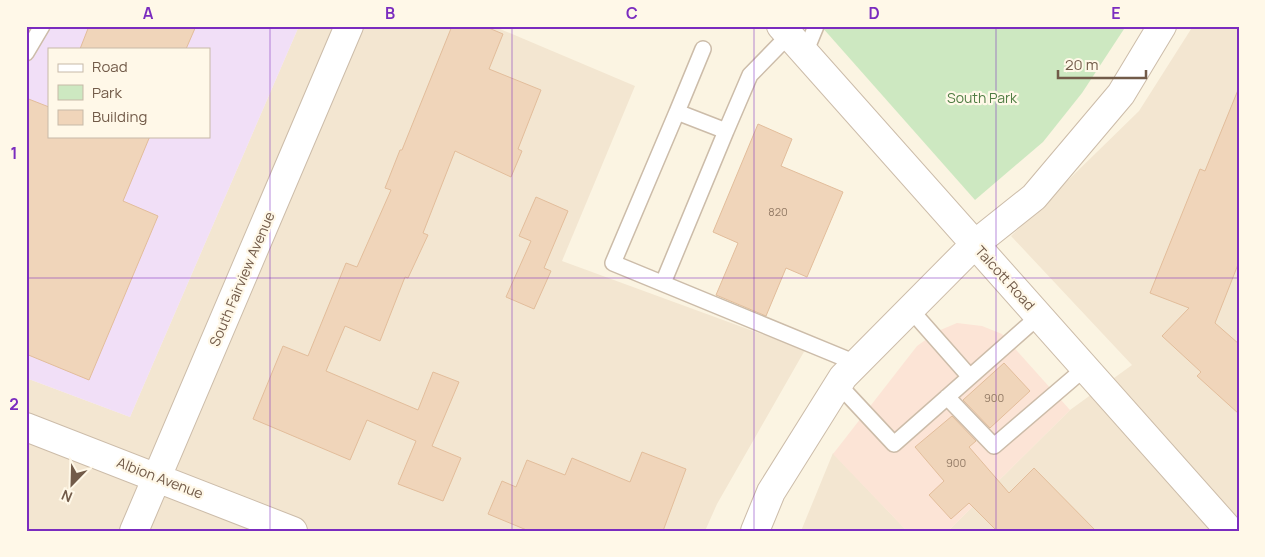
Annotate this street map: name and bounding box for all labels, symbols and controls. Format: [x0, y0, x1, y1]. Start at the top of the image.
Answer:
text: A [143, 2, 154, 24]
text: B [385, 2, 395, 24]
text: C [626, 2, 638, 24]
text: D [868, 2, 880, 24]
text: E [1111, 2, 1121, 24]
legend [48, 48, 210, 138]
scale bar [1058, 48, 1145, 80]
text: 20 m [1065, 54, 1098, 75]
text: Road [92, 56, 128, 77]
text: Park [92, 82, 122, 103]
park label: South Park [947, 88, 1018, 107]
text: Building [92, 106, 147, 127]
text: 1 [10, 142, 18, 164]
house number: 820 [768, 204, 788, 219]
street label: South Fairview Avenue [205, 209, 279, 349]
street label: Talcott Road [971, 241, 1039, 314]
house number: 900 [984, 390, 1004, 405]
text: 2 [9, 393, 19, 415]
street label: Albion Avenue [114, 452, 206, 503]
house number: 900 [946, 455, 966, 470]
north arrow [48, 460, 98, 510]
text: N [58, 486, 75, 507]

